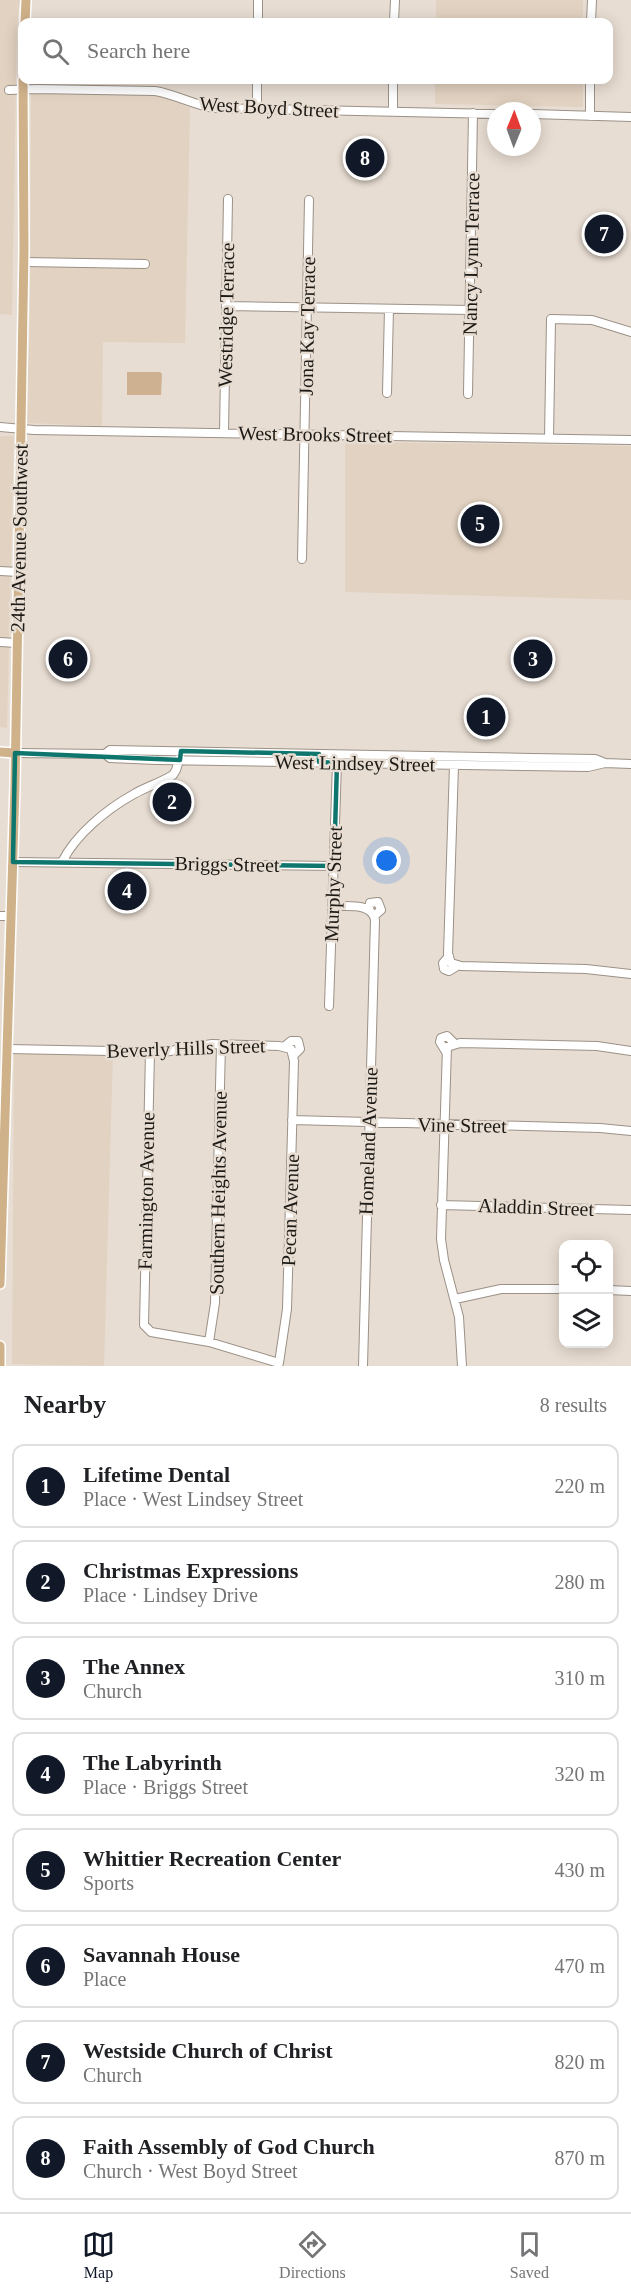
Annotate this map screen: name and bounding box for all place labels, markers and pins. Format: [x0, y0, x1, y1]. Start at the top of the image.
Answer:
pin: 8 [346, 136, 385, 180]
pin: 7 [584, 212, 624, 256]
pin: 5 [460, 502, 500, 546]
pin: 6 [48, 636, 88, 682]
pin: 3 [514, 636, 552, 682]
pin: 1 [466, 694, 506, 740]
pin: 2 [152, 780, 192, 824]
pin: 4 [108, 868, 146, 914]

